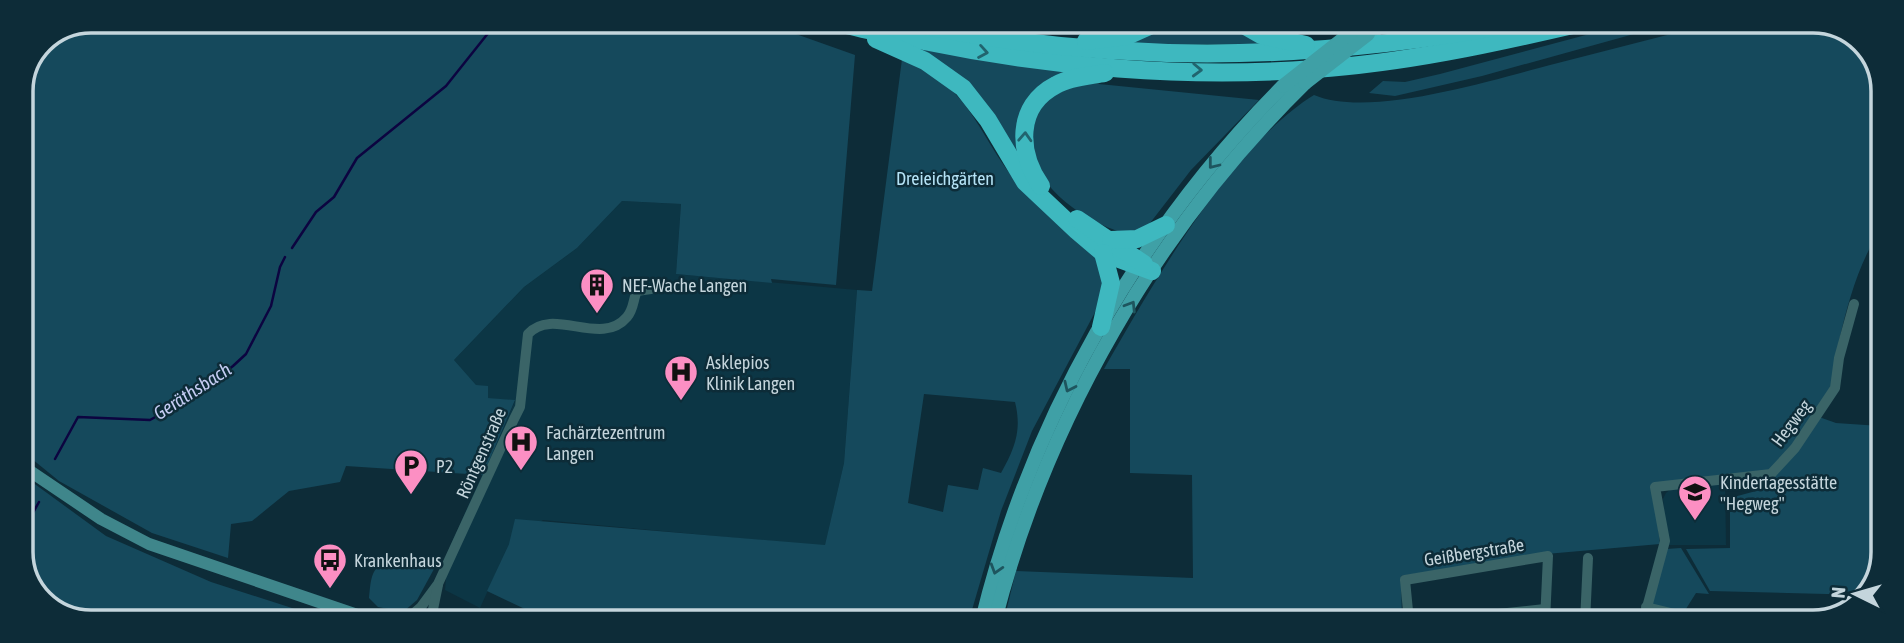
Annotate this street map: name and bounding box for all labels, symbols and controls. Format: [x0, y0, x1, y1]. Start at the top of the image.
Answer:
one-way arrow [977, 44, 989, 59]
one-way arrow [1192, 63, 1203, 78]
one-way arrow [1017, 131, 1032, 142]
one-way arrow [1209, 156, 1222, 168]
park label: Dreieichgärten [896, 168, 994, 189]
building icon: NEF-Wache Langen [578, 266, 616, 315]
place label: NEF-Wache Langen [622, 275, 747, 296]
one-way arrow [1122, 300, 1135, 313]
place label: Asklepios Klinik Langen [706, 352, 795, 394]
hospital icon: Asklepios Klinik Langen [662, 353, 700, 402]
water label: Geräthsbach [149, 358, 235, 424]
one-way arrow [1063, 380, 1077, 392]
street label: Hegweg [1767, 395, 1815, 450]
street label: Röntgenstraße [452, 404, 510, 502]
place label: Fachärztezentrum Langen [546, 422, 665, 464]
hospital icon: Fachärztezentrum Langen [502, 423, 540, 472]
parking icon: P2 [392, 447, 430, 496]
place label: P2 [436, 456, 453, 477]
place label: Kindertagesstätte "Hegweg" [1720, 472, 1837, 514]
school or university icon: Kindertagesstätte "Hegweg" [1676, 473, 1714, 522]
street label: Geißbergstraße [1422, 534, 1526, 570]
bus stop icon: Krankenhaus [311, 541, 349, 590]
place label: Krankenhaus [354, 550, 441, 571]
north arrow [1820, 559, 1890, 629]
one-way arrow [990, 562, 1005, 574]
text: N [1827, 586, 1850, 599]

